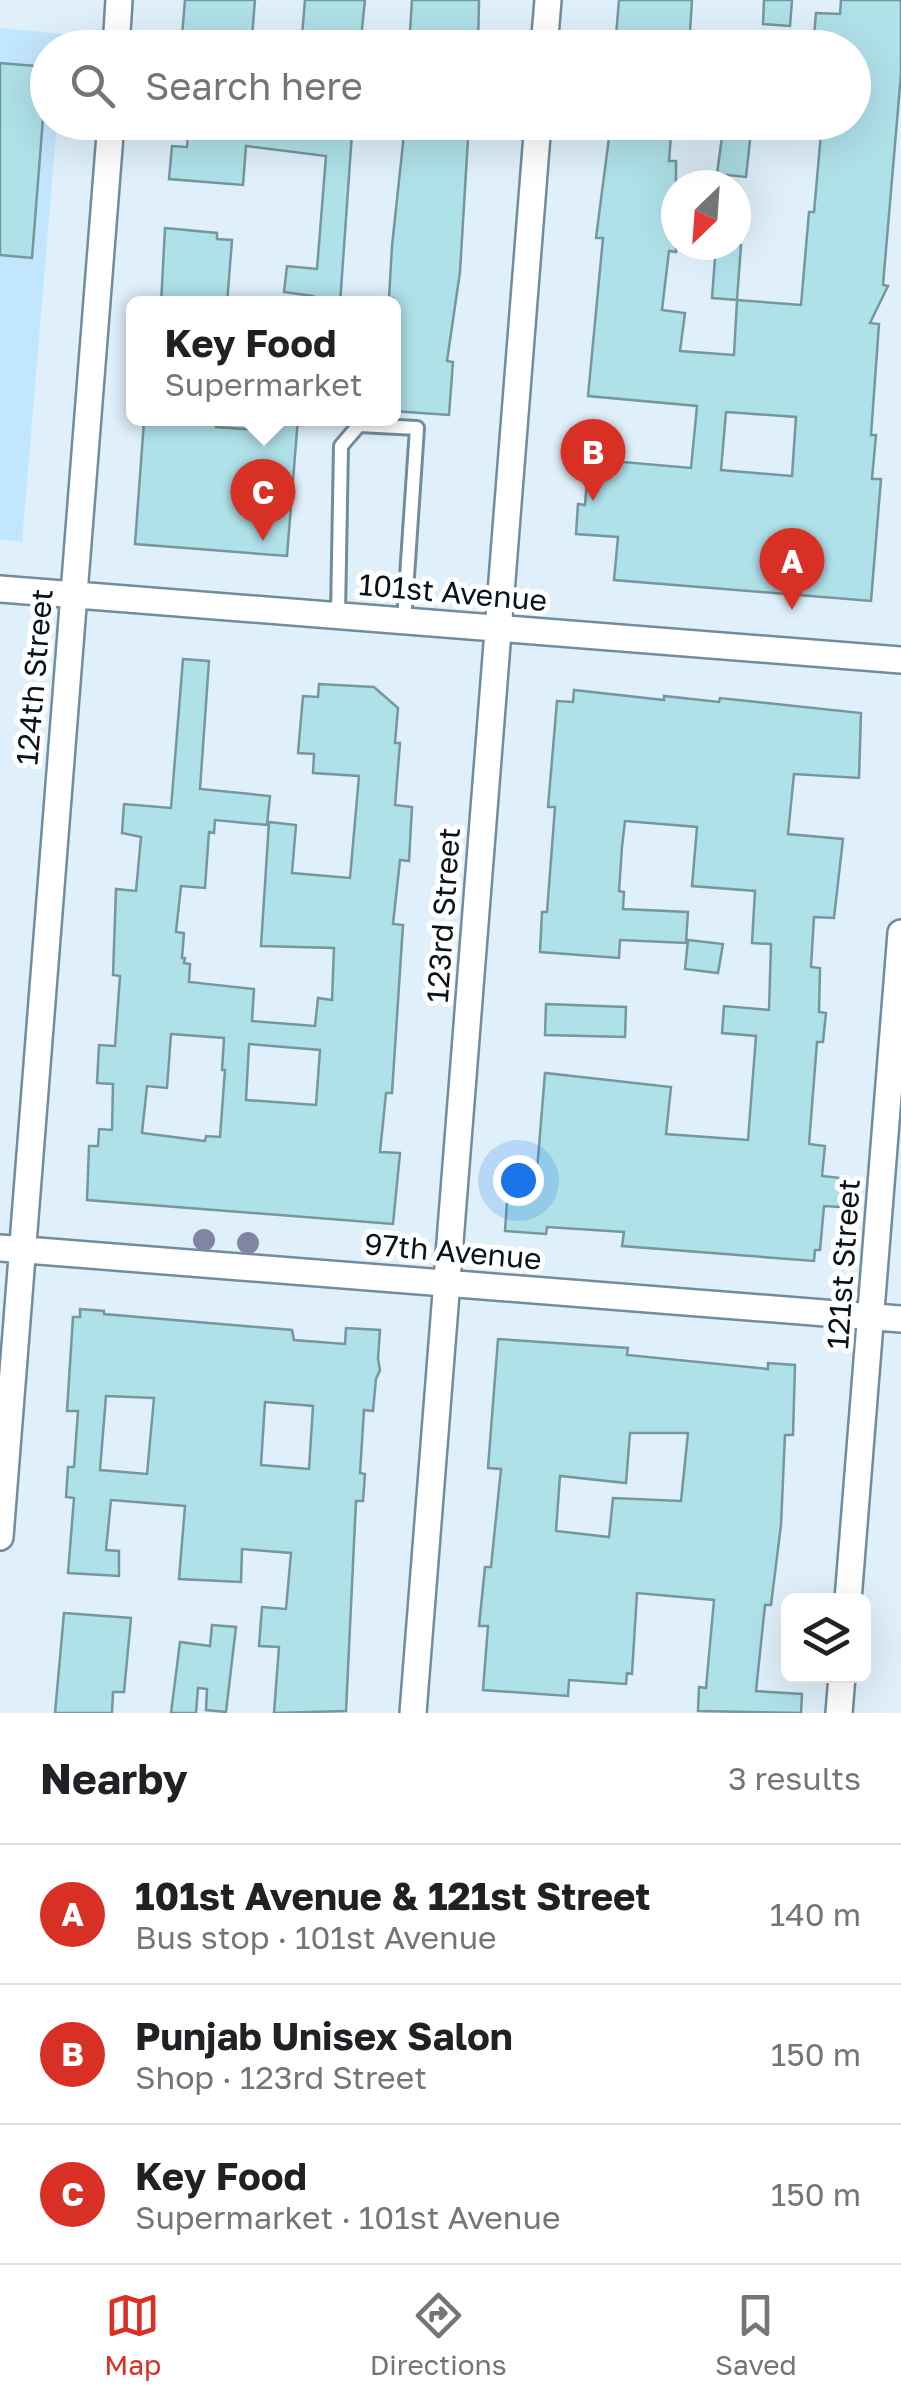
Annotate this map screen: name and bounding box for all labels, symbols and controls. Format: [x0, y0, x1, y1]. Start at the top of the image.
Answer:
search box [30, 30, 871, 140]
icon: search [65, 58, 120, 113]
text: Search here [145, 63, 363, 108]
north arrow [661, 170, 751, 260]
popup [126, 296, 401, 426]
text: Key Food [164, 320, 336, 365]
text: Supermarket [164, 365, 363, 403]
pin: B [560, 418, 626, 501]
pin: C [230, 458, 296, 541]
pin: A [760, 528, 824, 610]
street label: 101st Avenue [357, 566, 549, 618]
street label: 124th Street [8, 587, 60, 767]
street label: 123rd Street [419, 826, 467, 1004]
your location [493, 1155, 544, 1206]
street label: 121st Street [819, 1178, 867, 1350]
street label: 97th Avenue [363, 1225, 543, 1277]
map controls [781, 1593, 871, 1683]
button: layers [781, 1593, 871, 1683]
text: Nearby [40, 1753, 188, 1803]
text: 3 results [728, 1759, 861, 1797]
text: 101st Avenue & 121st Street [135, 1873, 650, 1918]
text: A [61, 1895, 84, 1933]
text: 140 m [770, 1895, 861, 1933]
text: Bus stop · 101st Avenue [135, 1918, 497, 1956]
text: Punjab Unisex Salon [135, 2013, 513, 2058]
text: B [61, 2035, 84, 2073]
text: 150 m [771, 2035, 861, 2073]
text: Shop · 123rd Street [135, 2058, 427, 2096]
text: Key Food [135, 2153, 307, 2198]
text: C [61, 2175, 84, 2213]
text: 150 m [771, 2175, 861, 2213]
text: Supermarket · 101st Avenue [135, 2198, 560, 2236]
tab: Map [104, 2288, 161, 2381]
tab: Directions [370, 2288, 507, 2381]
tab: Saved [715, 2288, 797, 2381]

